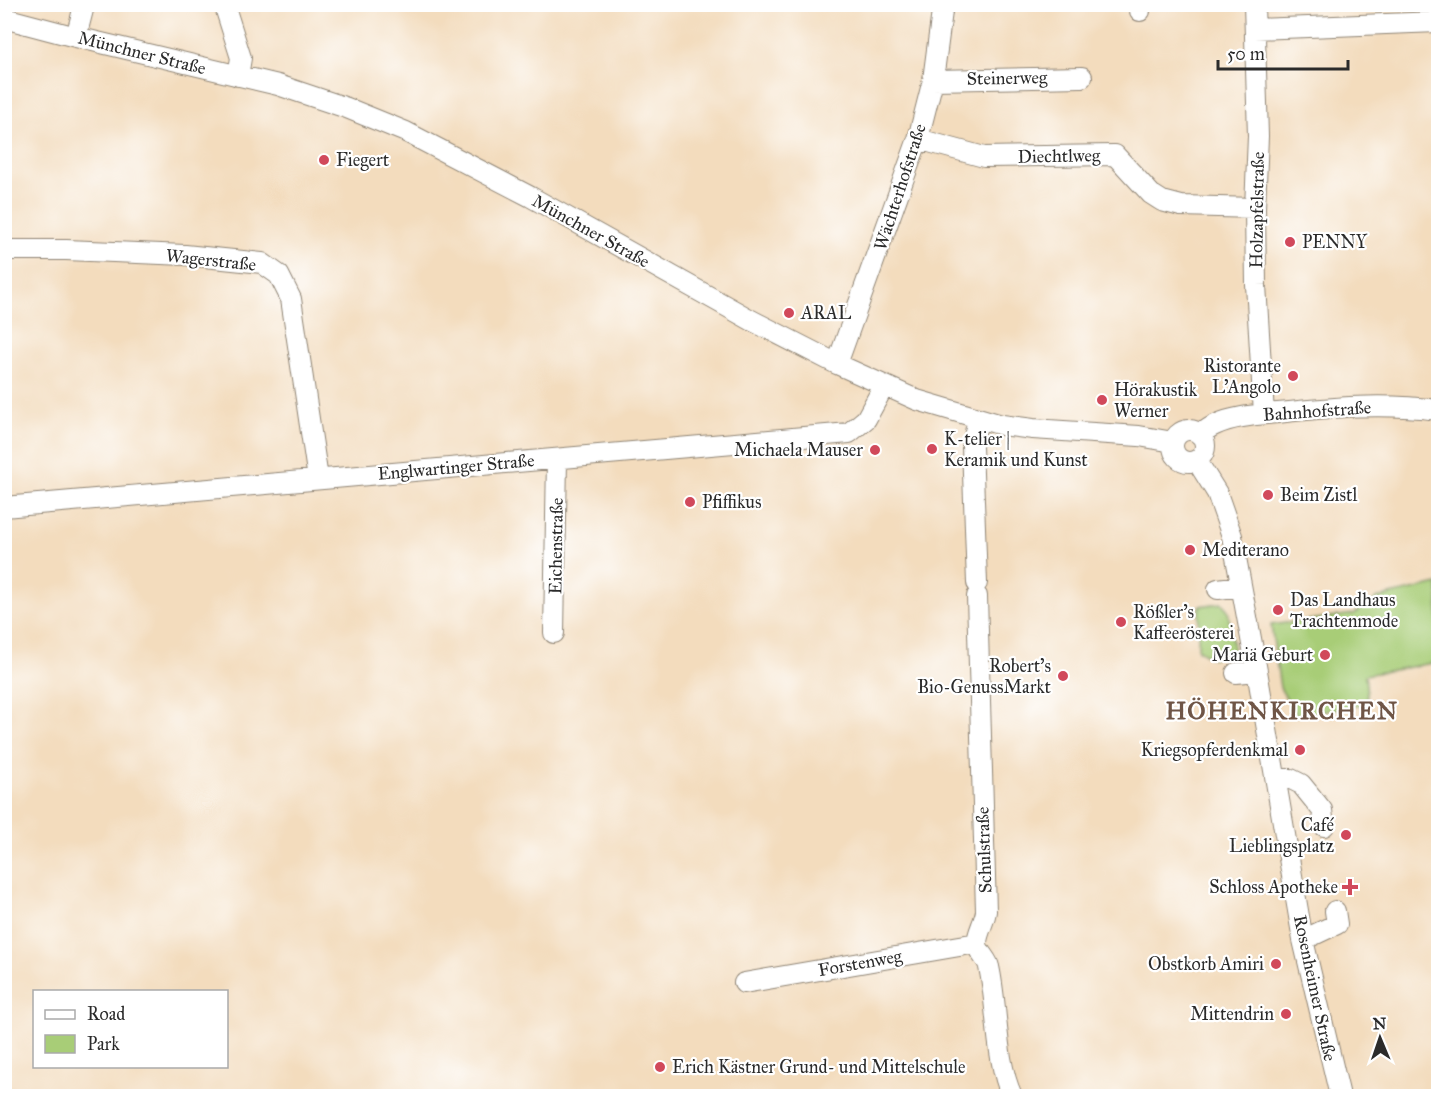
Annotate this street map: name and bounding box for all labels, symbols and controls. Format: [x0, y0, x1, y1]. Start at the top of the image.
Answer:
street label: Münchner Straße [76, 26, 208, 80]
scale bar [1218, 33, 1348, 71]
text: 50 m [1227, 43, 1265, 65]
street label: Steinerweg [966, 66, 1048, 91]
street label: Wächterhofstraße [869, 121, 931, 253]
street label: Diechtlweg [1017, 144, 1101, 169]
place label: Fiegert [336, 149, 390, 172]
street label: Holzapfelstraße [1245, 152, 1269, 268]
marker: Fiegert [317, 153, 331, 167]
street label: Münchner Straße [528, 190, 654, 272]
place label: PENNY [1302, 231, 1368, 253]
marker: PENNY [1283, 235, 1297, 249]
street label: Wagerstraße [165, 244, 257, 277]
place label: ARAL [800, 302, 852, 324]
marker: ARAL [782, 306, 796, 320]
place label: Ristorante L'Angolo [1203, 355, 1281, 399]
marker: Ristorante L'Angolo [1286, 369, 1300, 383]
place label: Hörakustik Werner [1114, 379, 1198, 422]
marker: Hörakustik Werner [1095, 393, 1109, 407]
street label: Bahnhofstraße [1262, 396, 1372, 426]
place label: K-telier | Keramik und Kunst [944, 428, 1088, 471]
place label: Michaela Mauser [734, 439, 863, 461]
marker: K-telier | Keramik und Kunst [925, 442, 939, 456]
marker: Michaela Mauser [868, 443, 882, 457]
street label: Englwartinger Straße [377, 449, 535, 486]
place label: Beim Zistl [1280, 484, 1357, 506]
marker: Beim Zistl [1261, 488, 1275, 502]
place label: Pfiffikus [702, 491, 762, 513]
marker: Pfiffikus [683, 495, 697, 509]
street label: Eichenstraße [544, 497, 568, 595]
place label: Mediterano [1202, 539, 1289, 561]
marker: Mediterano [1183, 543, 1197, 557]
place label: Das Landhaus Trachtenmode [1290, 589, 1398, 632]
place label: Rößler’s Kaffeerösterei [1133, 601, 1235, 644]
marker: Das Landhaus Trachtenmode [1271, 603, 1285, 617]
marker: Rößler’s Kaffeerösterei [1114, 615, 1128, 629]
place label: Mariä Geburt [1212, 644, 1314, 666]
marker: Mariä Geburt [1318, 648, 1332, 662]
place label: Robert's Bio-GenussMarkt [917, 655, 1052, 698]
marker: Robert's Bio-GenussMarkt [1056, 669, 1070, 683]
district label: HÖHENKIRCHEN [1165, 696, 1399, 726]
place label: Kriegsopferdenkmal [1141, 739, 1288, 762]
marker: Kriegsopferdenkmal [1293, 743, 1307, 757]
street label: Schulstraße [971, 806, 997, 894]
place label: Café Lieblingsplatz [1229, 814, 1334, 858]
marker: Café Lieblingsplatz [1339, 828, 1353, 842]
place label: Schloss Apotheke [1209, 876, 1338, 898]
marker: Schloss Apotheke [1343, 880, 1357, 894]
street label: Rosenheimer Straße [1289, 913, 1341, 1063]
street label: Forstenweg [816, 945, 904, 982]
place label: Obstkorb Amiri [1148, 953, 1264, 975]
marker: Obstkorb Amiri [1269, 957, 1283, 971]
legend [33, 990, 228, 1068]
text: Road [87, 1003, 125, 1025]
place label: Mittendrin [1190, 1003, 1274, 1025]
marker: Mittendrin [1279, 1007, 1293, 1021]
north arrow [1350, 1008, 1410, 1068]
text: N [1372, 1014, 1387, 1033]
text: Park [87, 1033, 120, 1055]
place label: Erich Kästner Grund- und Mittelschule [672, 1056, 966, 1078]
marker: Erich Kästner Grund- und Mittelschule [653, 1060, 667, 1074]

